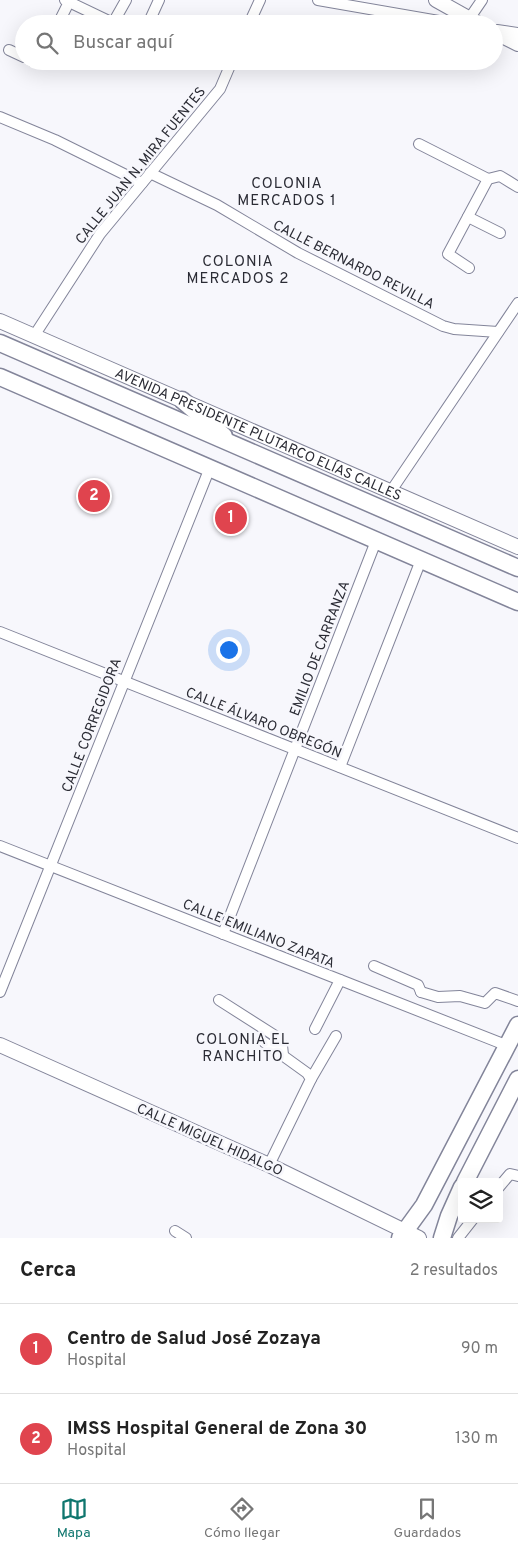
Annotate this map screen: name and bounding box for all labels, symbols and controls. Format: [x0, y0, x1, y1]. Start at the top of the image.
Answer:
search box [15, 15, 503, 70]
icon: search [33, 29, 61, 57]
text: Buscar aquí [73, 31, 173, 55]
street label: CALLE JUAN N. MIRA FUENTES [72, 84, 210, 248]
district label: COLONIA MERCADOS 1 [237, 175, 337, 211]
street label: CALLE BERNARDO REVILLA [270, 217, 437, 314]
district label: COLONIA MERCADOS 2 [187, 253, 289, 289]
street label: AVENIDA PRESIDENTE PLUTARCO ELÍAS CALLES [112, 365, 404, 505]
pin: 2 [78, 477, 110, 515]
pin: 1 [215, 499, 247, 537]
street label: EMILIO DE CARRANZA [287, 579, 354, 719]
your location [216, 637, 242, 663]
street label: CALLE CORREGIDORA [59, 656, 126, 795]
street label: CALLE ÁLVARO OBREGÓN [183, 683, 344, 763]
street label: CALLE EMILIANO ZAPATA [180, 896, 337, 973]
district label: COLONIA EL RANCHITO [196, 1031, 290, 1067]
street label: CALLE MIGUEL HIDALGO [134, 1100, 285, 1180]
map controls [458, 1178, 503, 1223]
button: layers [458, 1178, 503, 1223]
text: Cerca [20, 1257, 76, 1284]
text: 2 resultados [410, 1261, 498, 1281]
text: Centro de Salud José Zozaya [67, 1327, 321, 1351]
text: 1 [33, 1339, 39, 1359]
text: 90 m [461, 1339, 498, 1359]
text: Hospital [67, 1351, 126, 1371]
text: IMSS Hospital General de Zona 30 [67, 1417, 367, 1441]
text: 2 [31, 1429, 41, 1449]
text: 130 m [455, 1429, 498, 1449]
text: Hospital [67, 1441, 126, 1461]
tab: Mapa [57, 1495, 91, 1542]
tab: Cómo llegar [204, 1495, 280, 1542]
tab: Guardados [394, 1495, 461, 1542]

